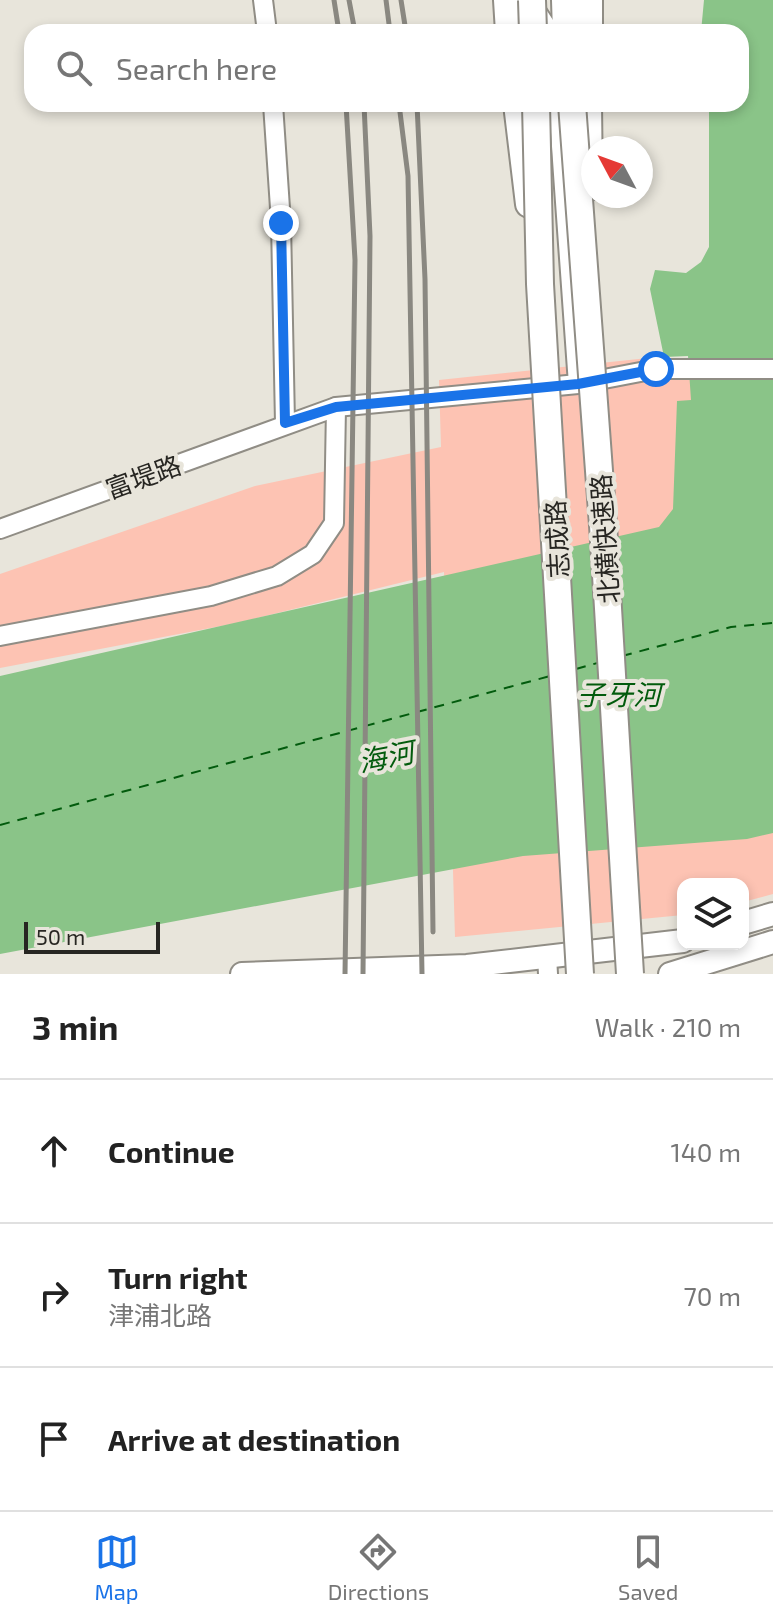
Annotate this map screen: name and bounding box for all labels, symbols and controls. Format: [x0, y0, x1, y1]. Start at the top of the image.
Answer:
search box [24, 24, 749, 112]
icon: search [52, 46, 96, 90]
text: Search here [116, 50, 277, 86]
north arrow [581, 136, 653, 208]
route end [263, 205, 299, 241]
route start [638, 351, 674, 387]
street label: 富堤路 [101, 448, 185, 504]
street label: 北横快速路 [584, 473, 624, 605]
street label: 志成路 [538, 499, 574, 579]
water label: 子牙河 [577, 677, 666, 711]
water label: 海河 [355, 733, 422, 778]
map controls [677, 878, 749, 950]
button: layers [677, 878, 749, 950]
scale bar [24, 918, 160, 954]
text: 50 m [36, 923, 85, 949]
text: 3 min [32, 1006, 118, 1047]
text: Walk · 210 m [595, 1011, 741, 1042]
icon: ahead [32, 1129, 76, 1173]
text: Continue [108, 1133, 235, 1169]
text: 140 m [670, 1136, 741, 1167]
text: Turn right [108, 1259, 248, 1295]
icon: right [32, 1273, 76, 1317]
text: 70 m [683, 1280, 741, 1311]
text: 津浦北路 [108, 1299, 212, 1330]
icon: arrive [32, 1417, 76, 1461]
text: Arrive at destination [108, 1421, 400, 1457]
tab: Map [95, 1530, 139, 1604]
tab: Directions [328, 1530, 429, 1604]
tab: Saved [618, 1530, 678, 1604]

